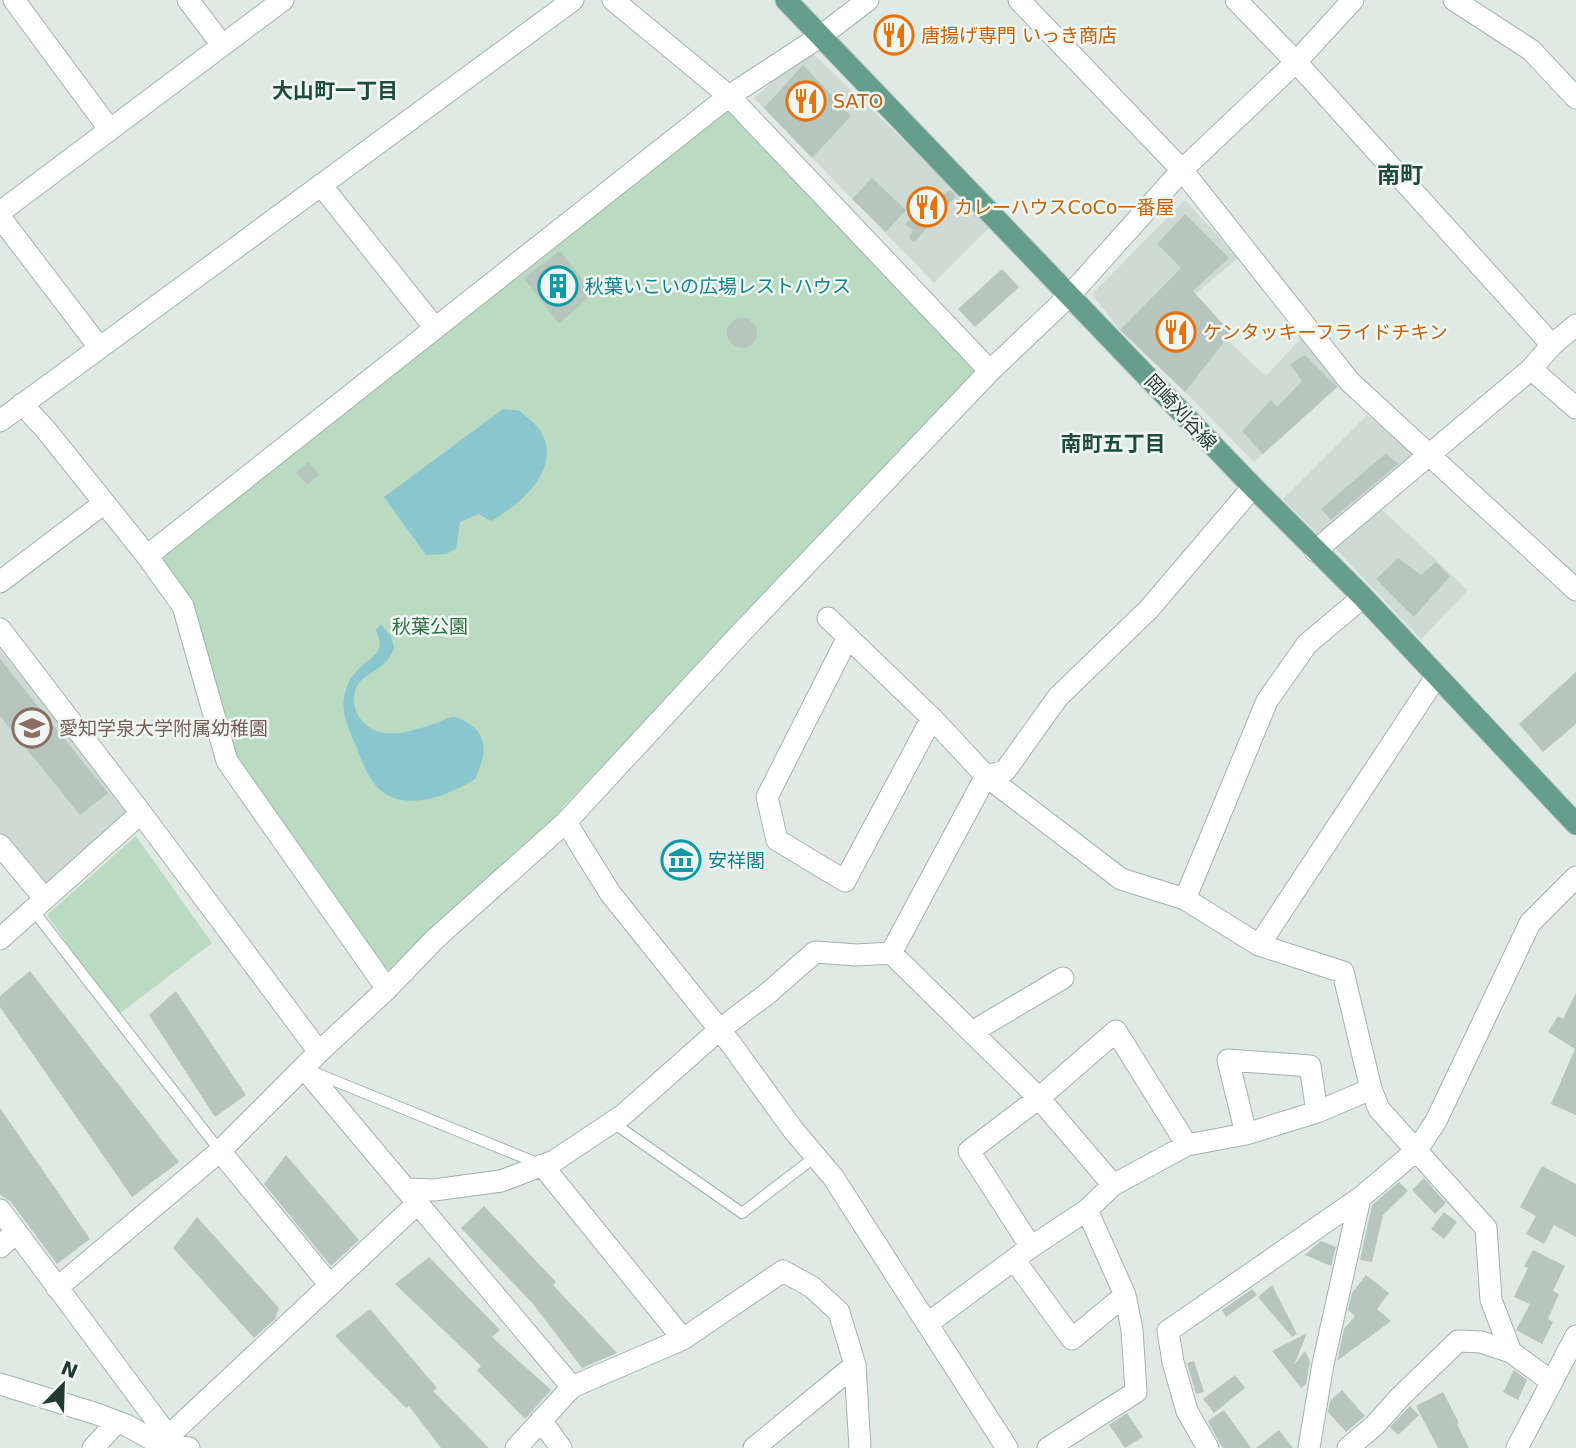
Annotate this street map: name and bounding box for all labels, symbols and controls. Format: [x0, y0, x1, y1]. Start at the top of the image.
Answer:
restaurant icon: 唐揚げ専門 いっき商店 [873, 14, 915, 56]
place label: 唐揚げ専門 いっき商店 [921, 24, 1117, 46]
district label: 大山町一丁目 [272, 79, 398, 103]
restaurant icon: SATO [785, 80, 827, 122]
place label: SATO [833, 90, 884, 112]
district label: 南町 [1377, 162, 1423, 188]
restaurant icon: カレーハウスCoCo一番屋 [906, 186, 948, 228]
place label: カレーハウスCoCo一番屋 [954, 196, 1174, 218]
building icon: 秋葉いこいの広場レストハウス [537, 265, 579, 307]
place label: 秋葉いこいの広場レストハウス [585, 275, 851, 297]
restaurant icon: ケンタッキーフライドチキン [1155, 311, 1197, 353]
place label: ケンタッキーフライドチキン [1203, 321, 1448, 343]
street label: 岡崎刈谷線 [1141, 370, 1221, 454]
district label: 南町五丁目 [1061, 432, 1166, 456]
park label: 秋葉公園 [392, 615, 468, 637]
school or university icon: 愛知学泉大学附属幼稚園 [11, 707, 53, 749]
place label: 愛知学泉大学附属幼稚園 [59, 717, 268, 739]
museum icon: 安祥閣 [660, 839, 702, 881]
place label: 安祥閣 [708, 849, 765, 871]
north arrow [28, 1350, 98, 1420]
text: N [58, 1356, 81, 1383]

